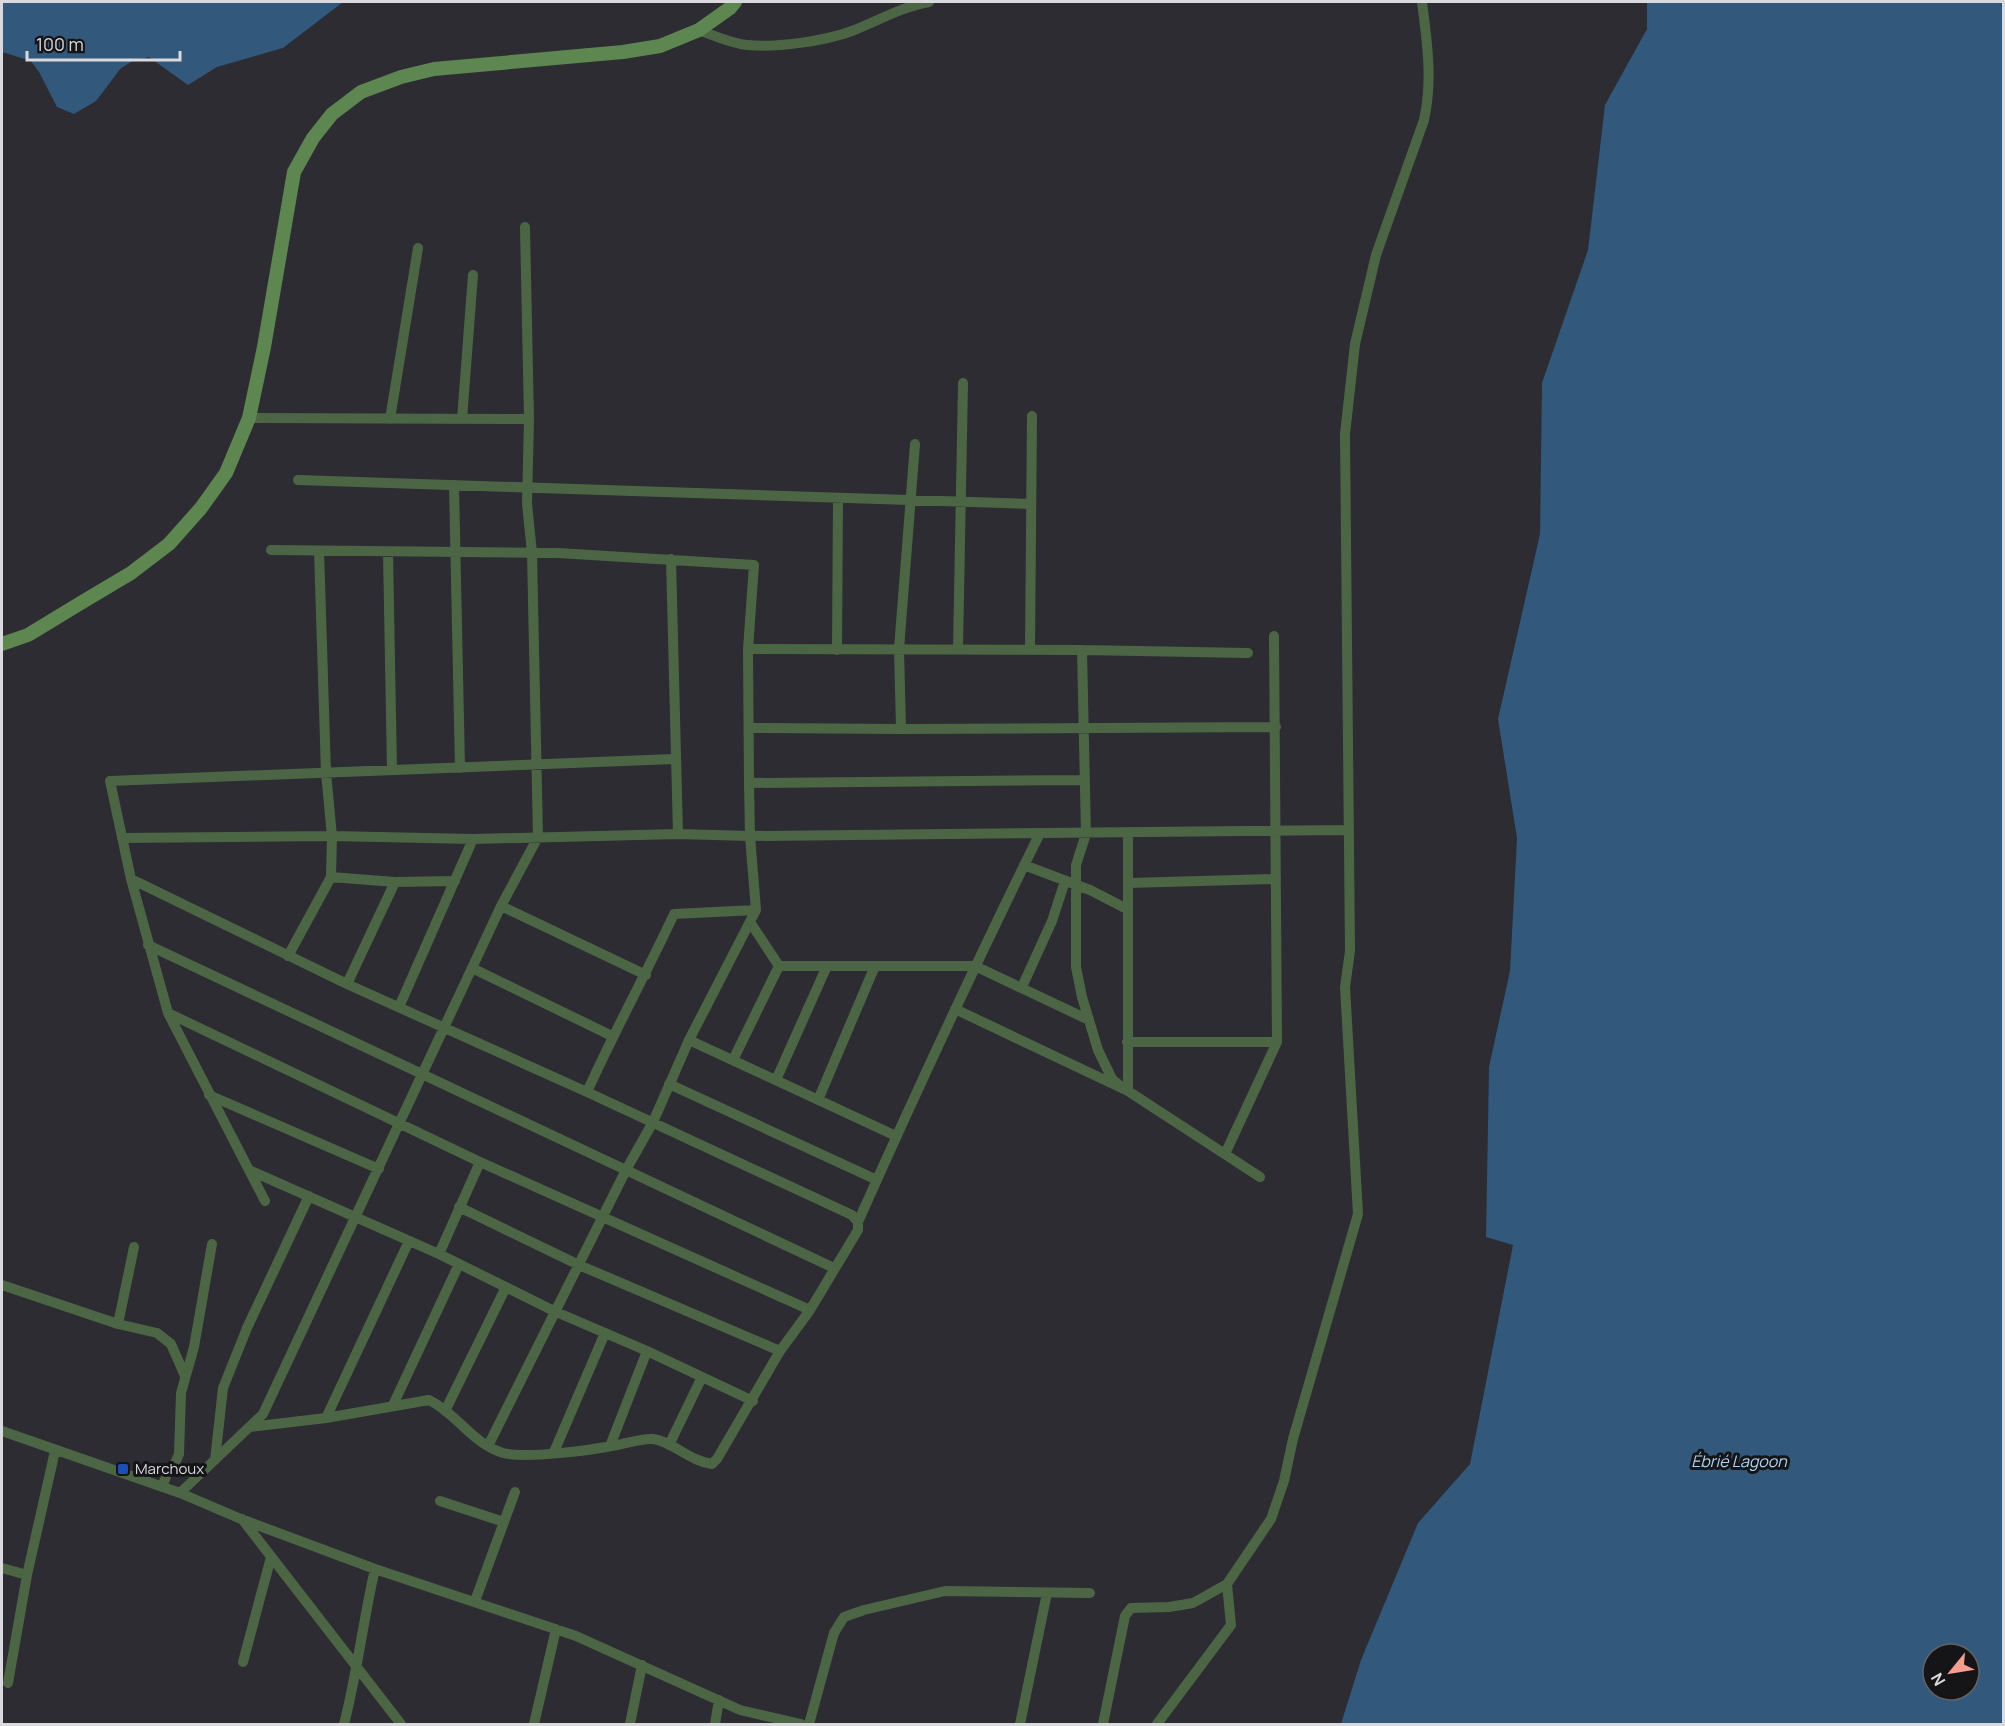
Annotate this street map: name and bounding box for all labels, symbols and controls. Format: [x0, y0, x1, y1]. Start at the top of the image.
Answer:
scale bar [27, 24, 180, 62]
text: 100 m [36, 32, 84, 56]
water label: Ébrié Lagoon [1691, 1450, 1787, 1472]
place label: Marchoux [135, 1458, 204, 1479]
marker: Marchoux [116, 1462, 130, 1476]
north arrow [1921, 1642, 1981, 1702]
text: N [1926, 1669, 1950, 1690]

